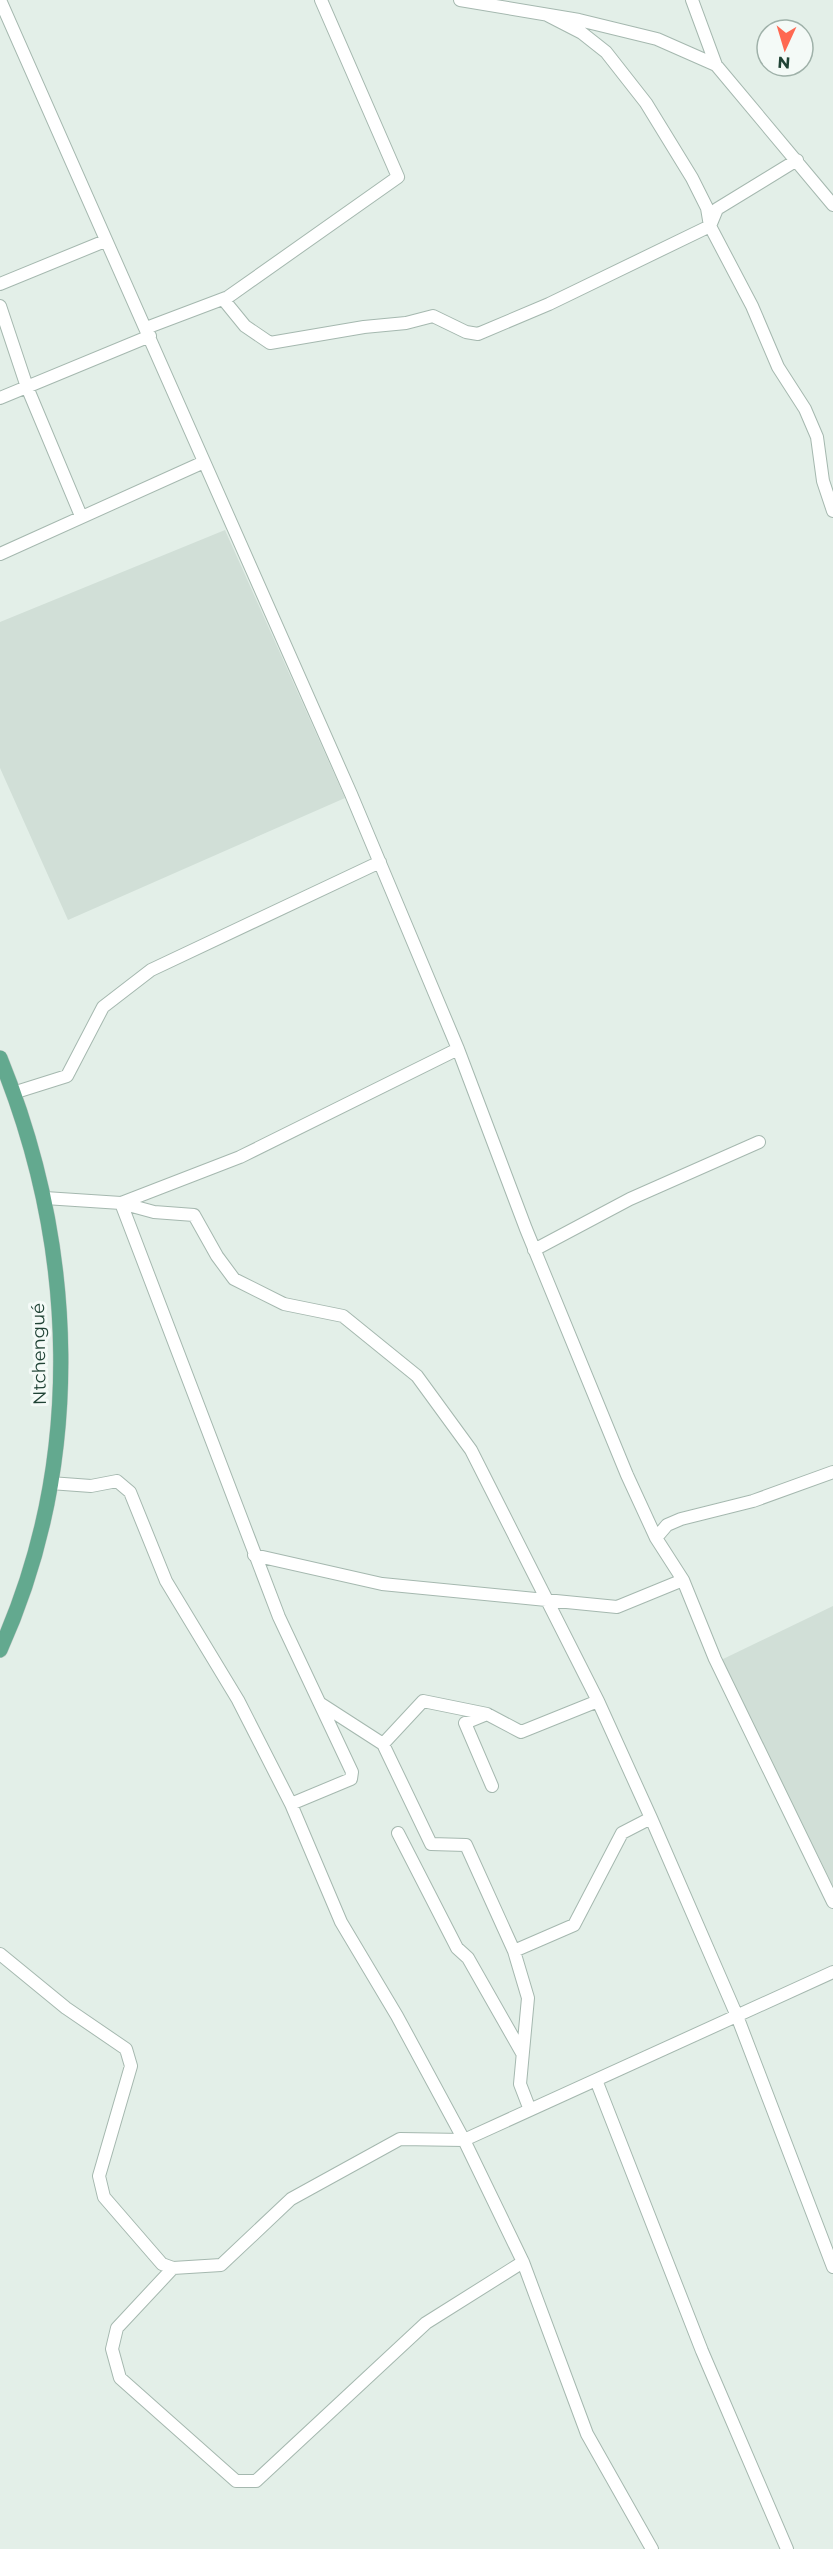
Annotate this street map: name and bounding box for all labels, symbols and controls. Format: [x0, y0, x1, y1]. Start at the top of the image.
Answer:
north arrow [755, 18, 815, 78]
text: N [777, 53, 791, 72]
street label: Ntchengué [27, 1303, 51, 1405]

